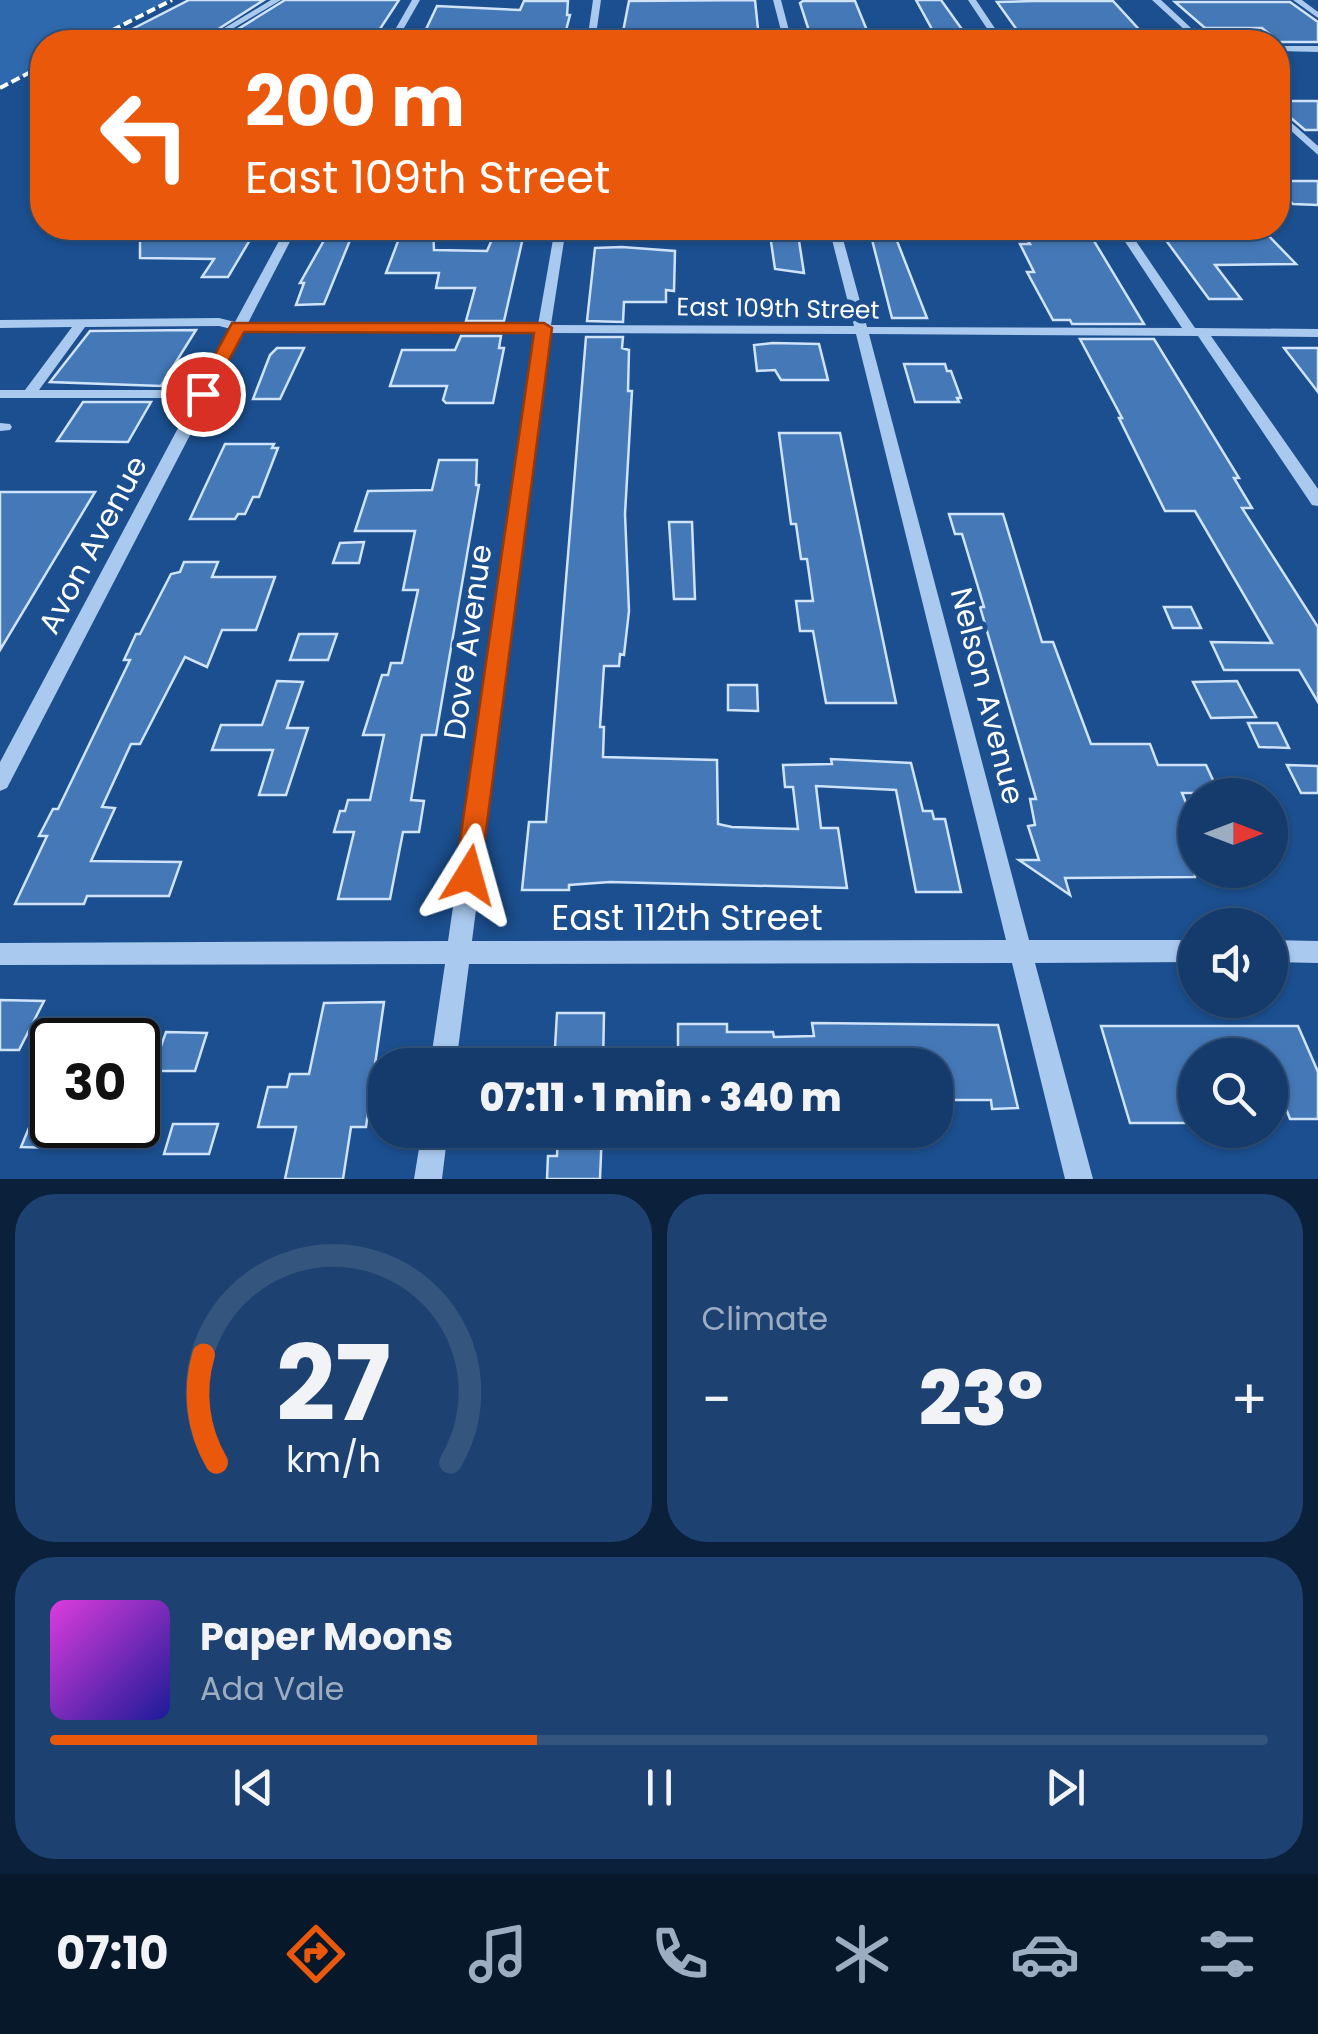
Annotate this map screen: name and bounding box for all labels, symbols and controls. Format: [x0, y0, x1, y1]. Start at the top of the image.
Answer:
text: 200 m [245, 52, 465, 151]
icon: left [80, 70, 210, 200]
text: East 109th Street [245, 146, 610, 209]
street label: East 109th Street [676, 289, 880, 328]
pin [161, 352, 246, 437]
icon: arrive [176, 367, 231, 422]
street label: Avon Avenue [28, 448, 158, 641]
street label: Dove Avenue [433, 542, 502, 742]
street label: Nelson Avenue [940, 583, 1035, 809]
north arrow [1178, 778, 1288, 888]
map controls [1178, 778, 1288, 1148]
position arrow [417, 823, 521, 927]
street label: East 112th Street [551, 893, 823, 942]
button: sound [1178, 908, 1288, 1018]
speed limit sign: 30 [30, 1018, 160, 1148]
button: search [1178, 1038, 1288, 1148]
text: 07:11 · 1 min · 340 m [480, 1071, 841, 1124]
text: Climate [702, 1296, 828, 1341]
text: 27 [276, 1311, 391, 1456]
text: 23° [919, 1346, 1043, 1451]
text: − [702, 1361, 732, 1438]
text: + [1230, 1361, 1268, 1438]
text: km/h [286, 1434, 381, 1485]
text: Paper Moons [200, 1610, 453, 1663]
text: Ada Vale [200, 1666, 344, 1711]
icon: previous [226, 1760, 281, 1815]
icon: pause [632, 1760, 687, 1815]
icon: next [1038, 1760, 1093, 1815]
icon: directions [281, 1919, 351, 1989]
icon: music [463, 1919, 533, 1989]
icon: phone [645, 1919, 715, 1989]
icon: climate [827, 1919, 897, 1989]
icon: car [1010, 1919, 1080, 1989]
icon: filters [1192, 1919, 1262, 1989]
text: 07:10 [56, 1922, 169, 1985]

